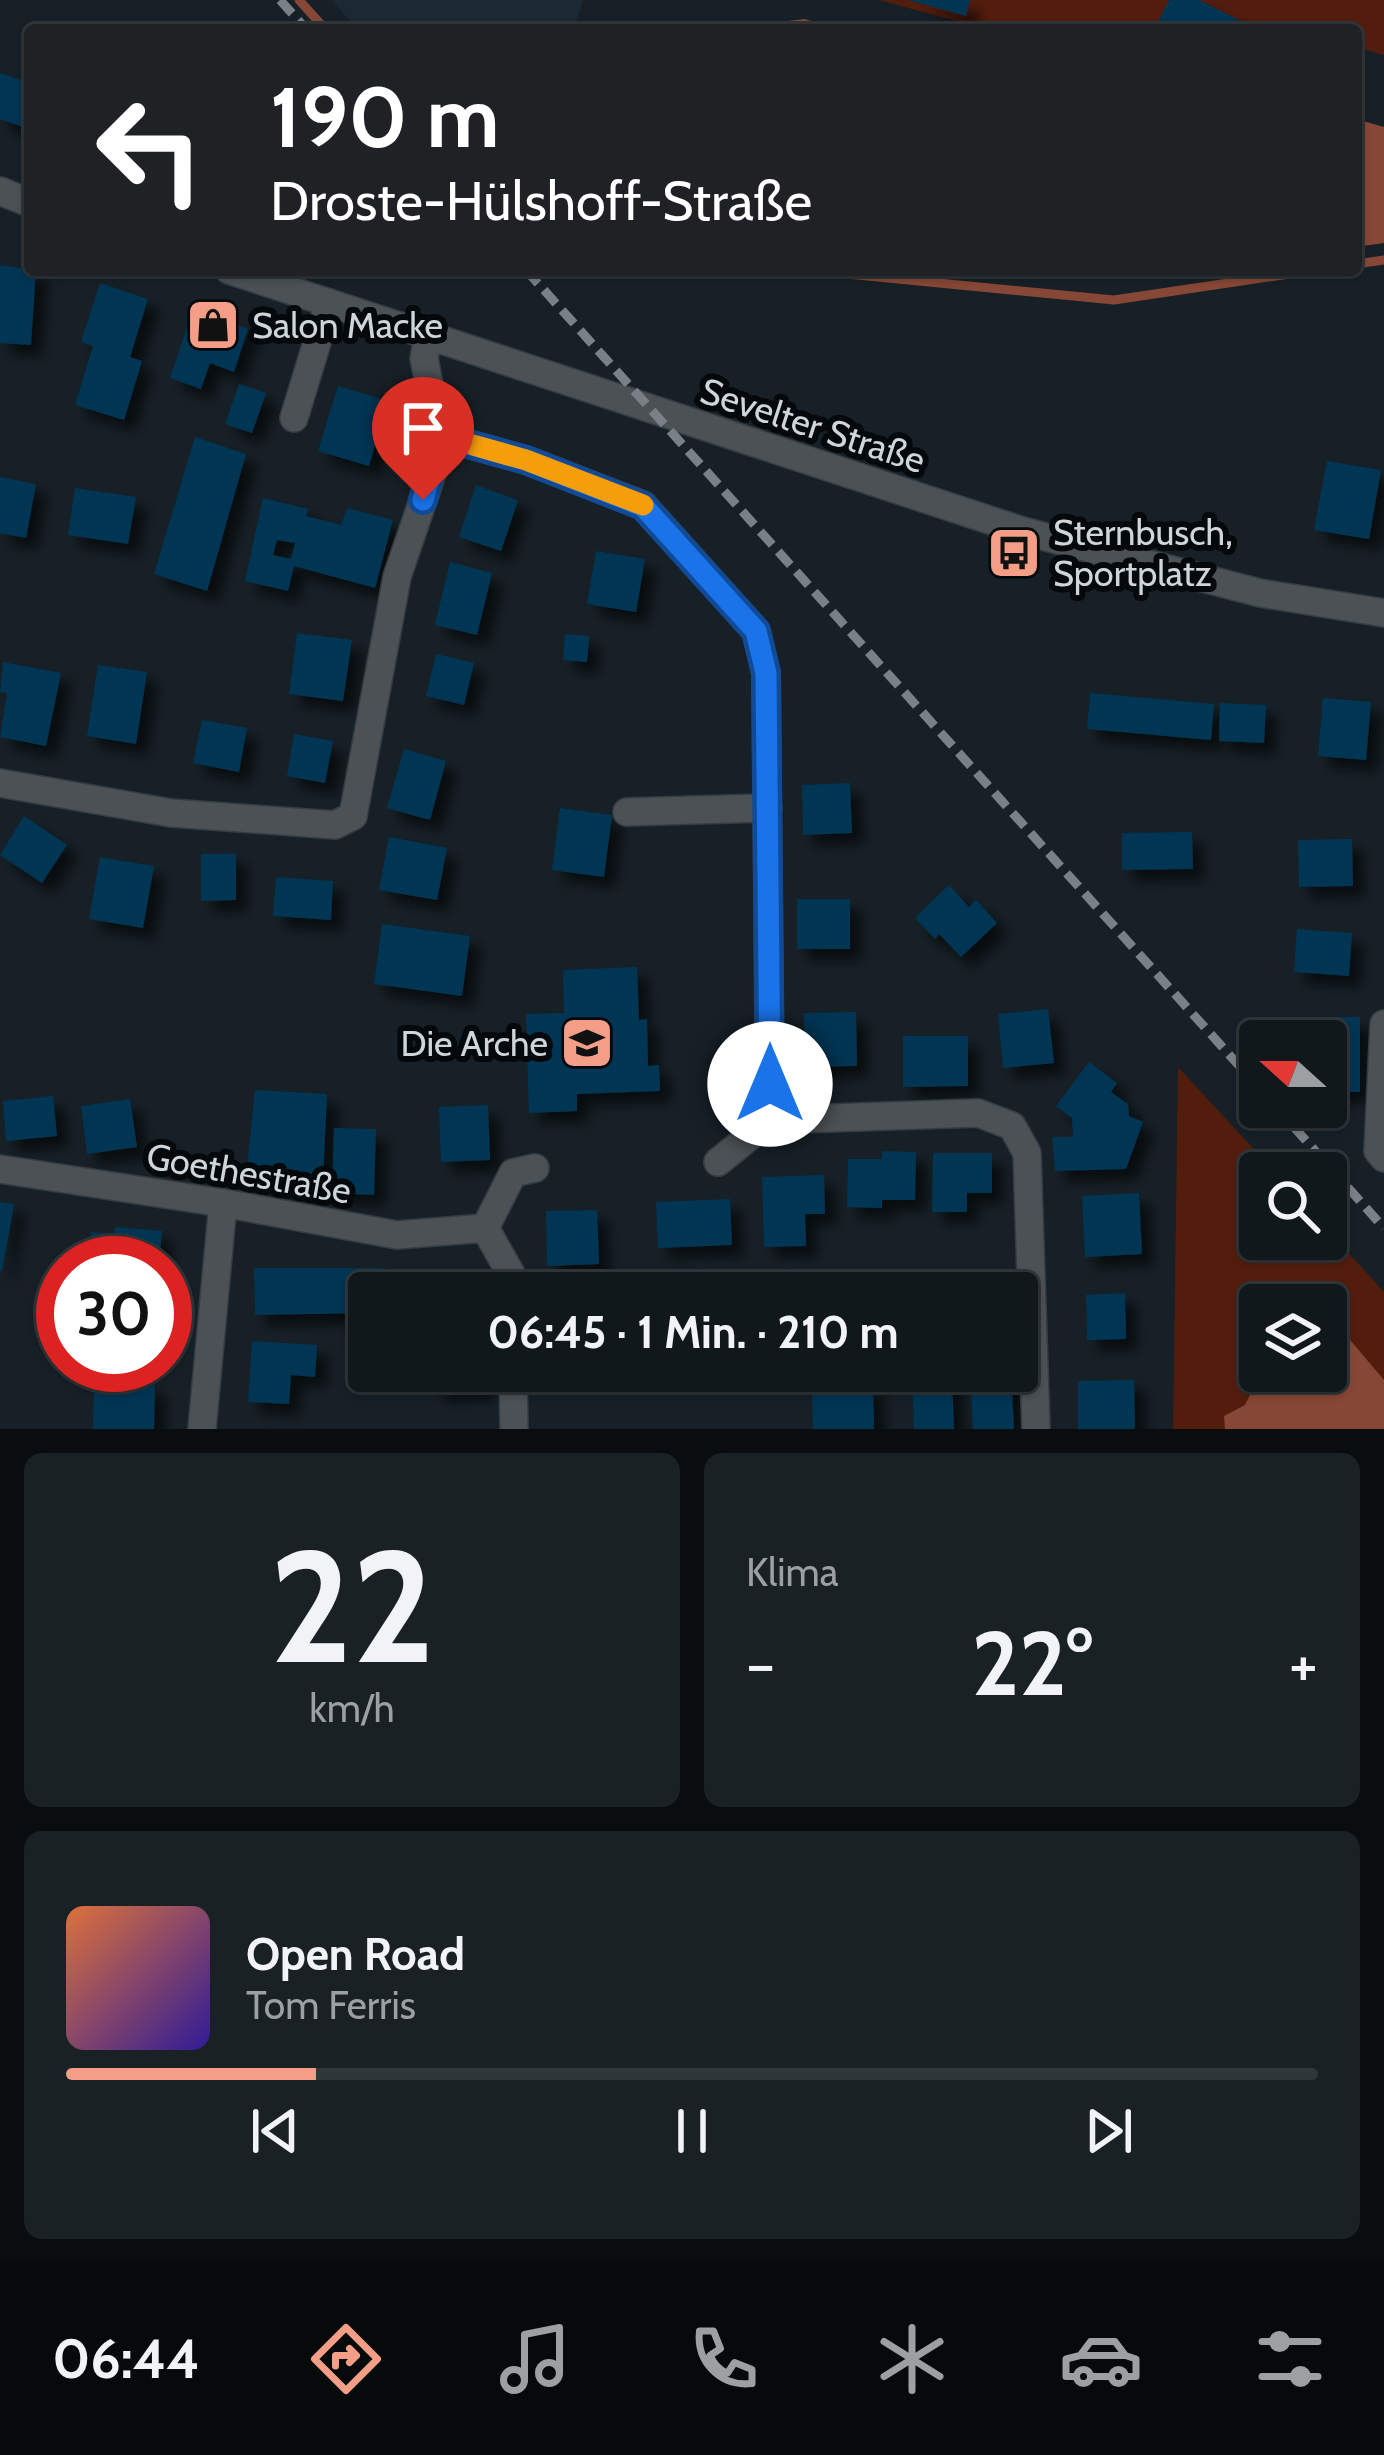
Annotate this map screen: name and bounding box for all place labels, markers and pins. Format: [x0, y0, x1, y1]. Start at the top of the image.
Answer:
shop icon: Salon Macke [185, 297, 241, 353]
place label: Salon Macke [252, 303, 443, 347]
pin [372, 377, 474, 500]
place label: Sternbusch, Sportplatz [1053, 510, 1233, 595]
bus stop icon: Sternbusch, Sportplatz [986, 525, 1042, 581]
school or university icon: Die Arche [559, 1015, 615, 1071]
place label: Die Arche [401, 1021, 548, 1065]

